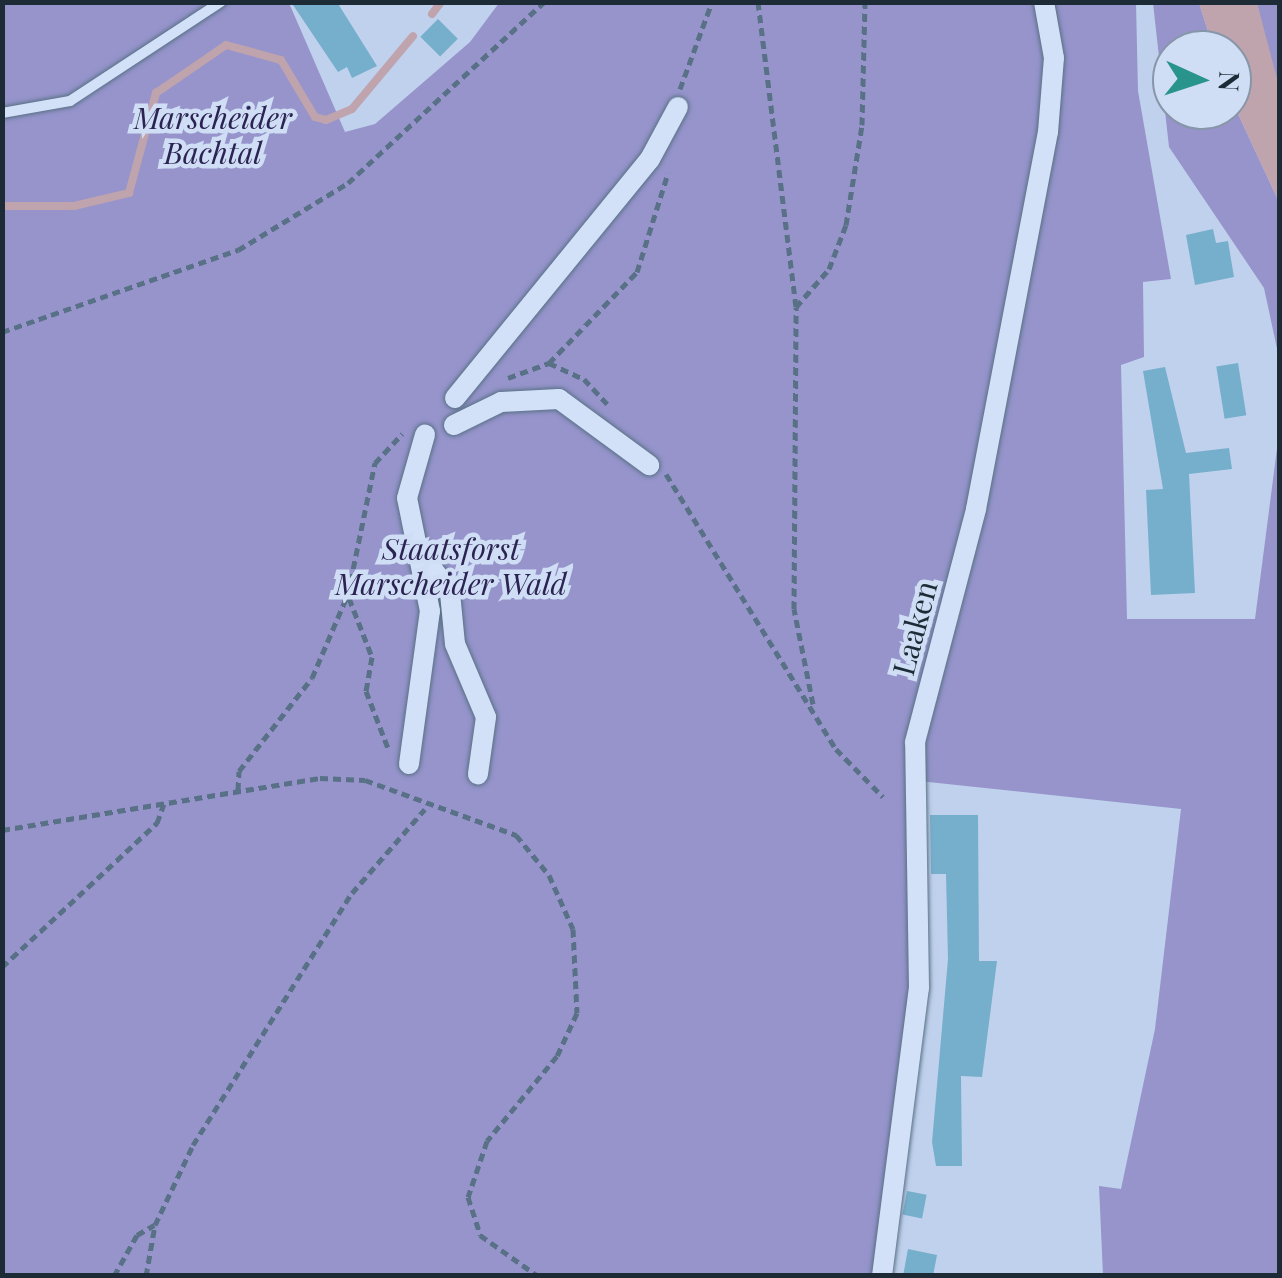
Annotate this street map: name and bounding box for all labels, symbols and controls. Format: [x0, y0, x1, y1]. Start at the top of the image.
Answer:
north arrow [1152, 30, 1252, 130]
text: N [1211, 70, 1249, 93]
park label: Marscheider Bachtal [134, 99, 292, 170]
park label: Staatsforst Marscheider Wald [335, 530, 567, 600]
street label: Laaken [884, 577, 944, 679]

